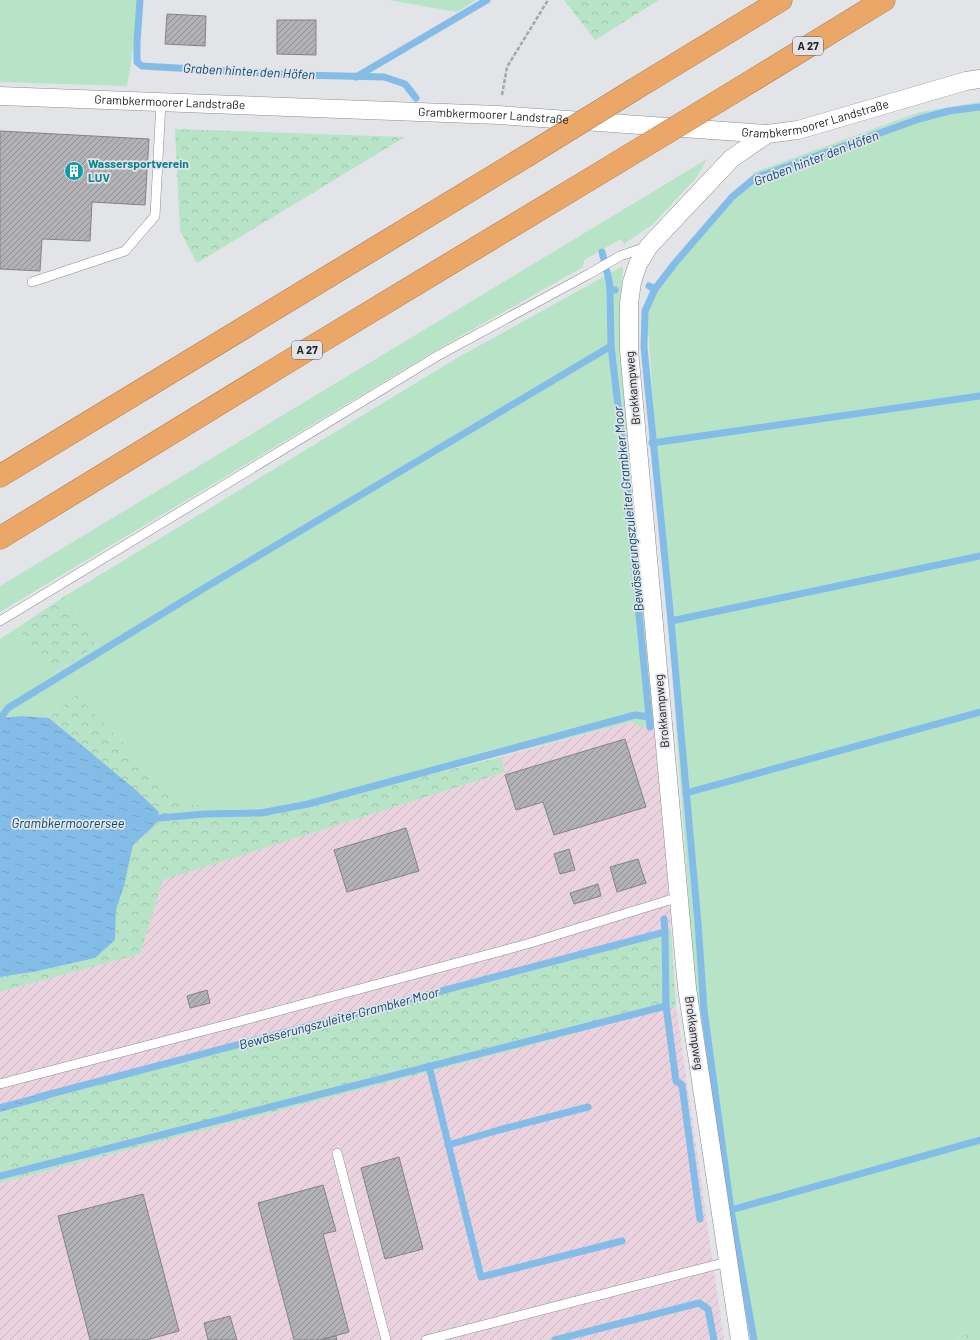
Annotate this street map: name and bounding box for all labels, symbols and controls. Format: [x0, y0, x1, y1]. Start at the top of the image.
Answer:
road number: A 27 [793, 37, 823, 55]
water label: Graben hinter den Höfen [183, 60, 316, 82]
street label: Grambkermoorer Landstraße [94, 92, 246, 111]
street label: Grambkermoorer Landstraße [741, 96, 890, 140]
street label: Grambkermoorer Landstraße [418, 104, 570, 126]
water label: Graben hinter den Höfen [751, 127, 881, 189]
place label: Wassersportverein LUV [88, 156, 189, 184]
building icon: Wassersportverein LUV [63, 160, 85, 182]
road number: A 27 [292, 341, 322, 359]
street label: Brokkampweg [622, 351, 642, 426]
water label: Bewässerungszuleiter Grambker Moor [609, 405, 647, 612]
street label: Brokkampweg [651, 674, 671, 749]
water label: Grambkermoorersee [11, 815, 125, 831]
water label: Bewässerungszuleiter Grambker Moor [237, 983, 441, 1052]
street label: Brokkampweg [683, 995, 707, 1071]

